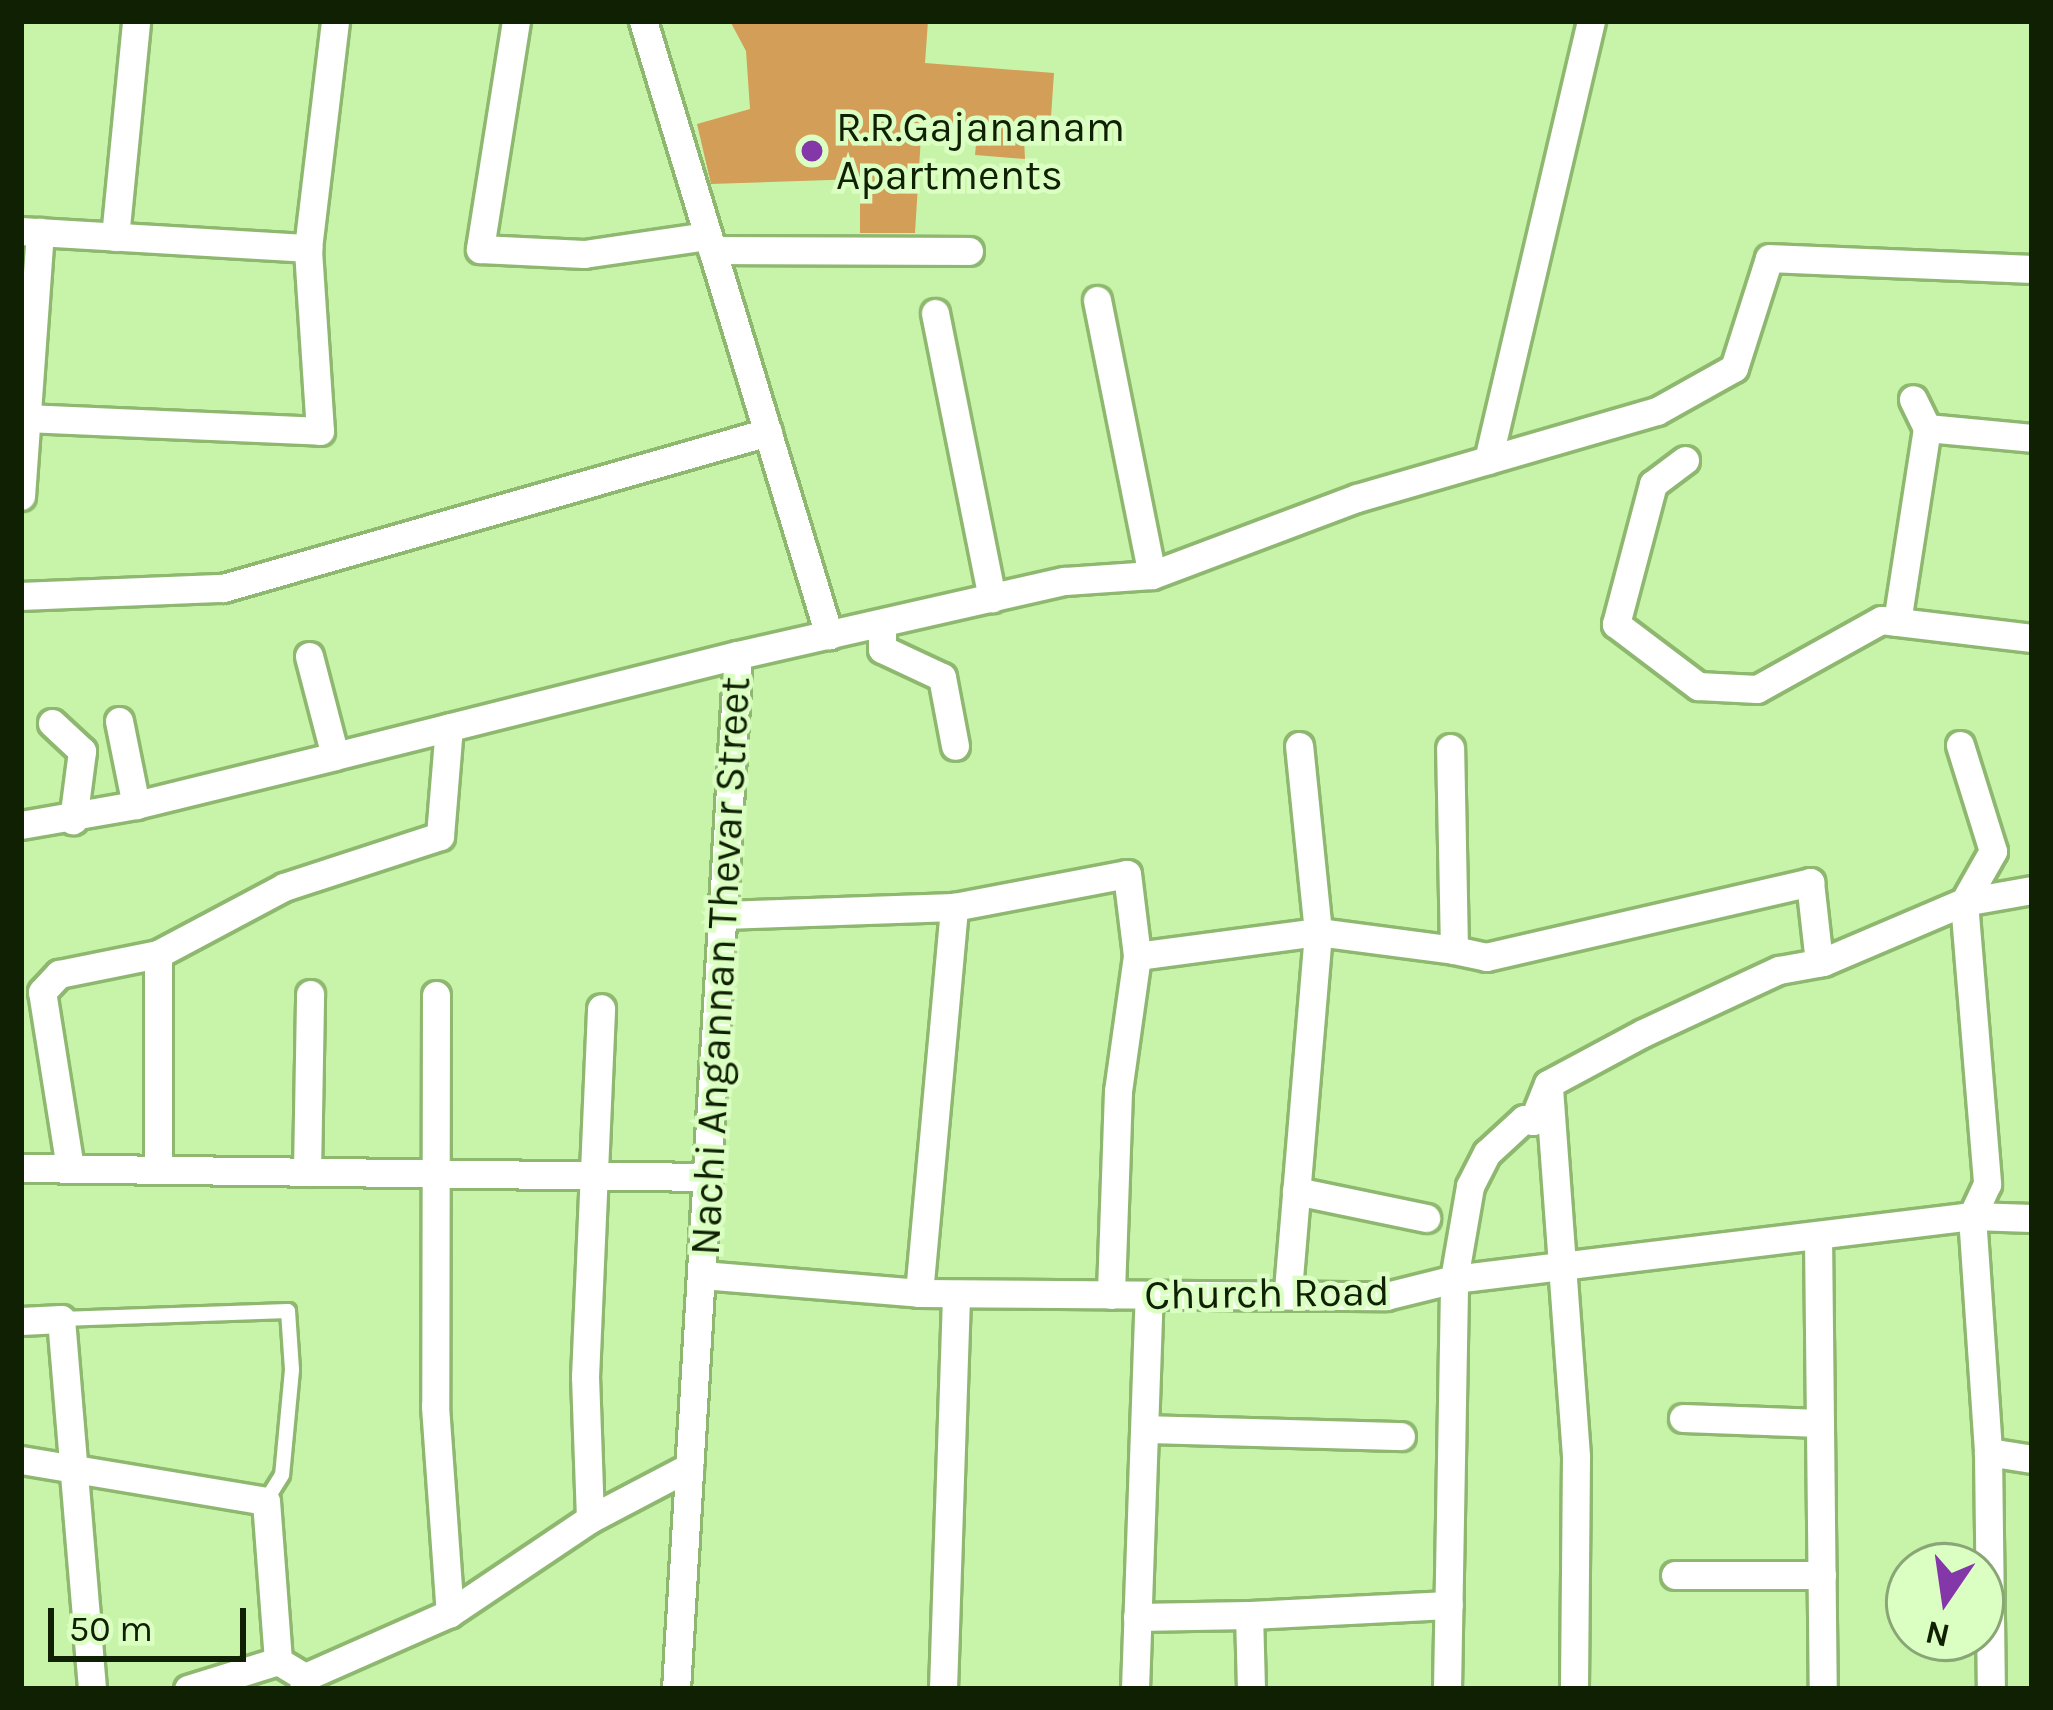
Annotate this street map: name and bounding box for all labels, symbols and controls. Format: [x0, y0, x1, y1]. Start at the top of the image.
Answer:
place label: R.R.Gajananam Apartments [836, 102, 1125, 201]
marker: R.R.Gajananam Apartments [799, 138, 825, 164]
street label: Nachi Angannan Thevar Street [680, 675, 760, 1257]
street label: Church Road [1144, 1266, 1390, 1320]
north arrow [1885, 1542, 2005, 1662]
scale bar [54, 1584, 252, 1658]
text: 50 m [69, 1608, 153, 1650]
text: N [1922, 1613, 1953, 1655]

